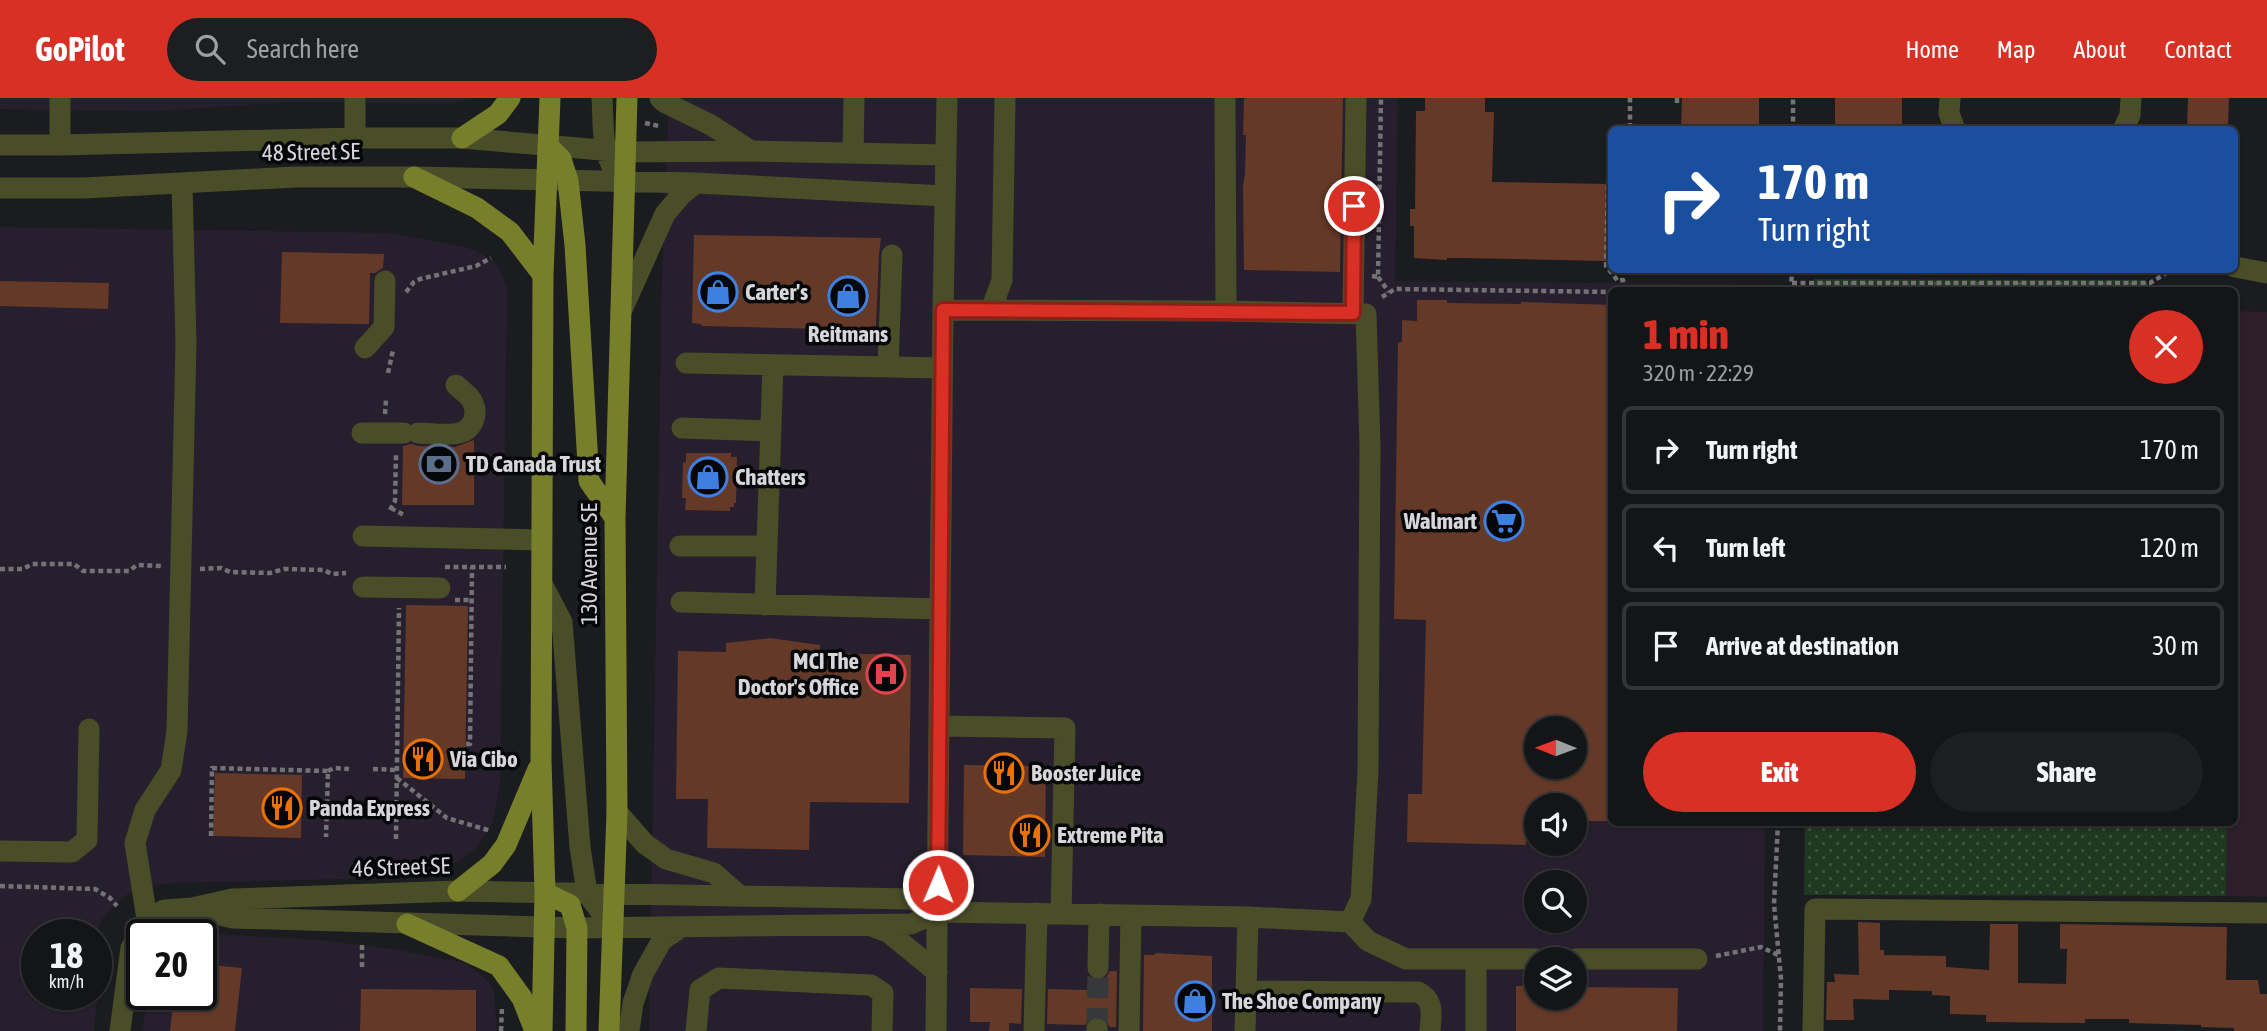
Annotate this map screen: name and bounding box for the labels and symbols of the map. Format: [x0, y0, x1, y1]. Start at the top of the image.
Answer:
street label: 48 Street SE [262, 138, 360, 166]
pin [1324, 176, 1384, 236]
shop icon: Carter's [697, 271, 739, 313]
shop icon: Reitmans [827, 275, 869, 317]
place label: Carter's [745, 279, 808, 305]
place label: Reitmans [808, 321, 888, 347]
bank icon: TD Canada Trust [418, 443, 460, 485]
place label: TD Canada Trust [466, 451, 602, 477]
shop icon: Chatters [687, 456, 729, 498]
place label: Chatters [735, 464, 806, 490]
supermarket icon: Walmart [1483, 500, 1525, 542]
street label: 130 Avenue SE [576, 503, 602, 625]
place label: Walmart [1403, 508, 1477, 534]
place label: MCI The Doctor's Office [738, 648, 859, 700]
hospital icon: MCI The Doctor's Office [865, 653, 907, 695]
north arrow [1524, 716, 1587, 779]
restaurant icon: Via Cibo [402, 738, 444, 780]
place label: Via Cibo [449, 746, 518, 772]
restaurant icon: Booster Juice [983, 752, 1025, 794]
place label: Booster Juice [1031, 760, 1141, 786]
restaurant icon: Panda Express [261, 787, 303, 829]
place label: Panda Express [309, 795, 430, 821]
restaurant icon: Extreme Pita [1009, 814, 1051, 856]
place label: Extreme Pita [1057, 822, 1164, 848]
position arrow [901, 848, 975, 922]
street label: 46 Street SE [352, 852, 451, 882]
speed limit sign: 20 [126, 919, 217, 1010]
shop icon: The Shoe Company [1174, 980, 1216, 1022]
place label: The Shoe Company [1222, 988, 1382, 1014]

